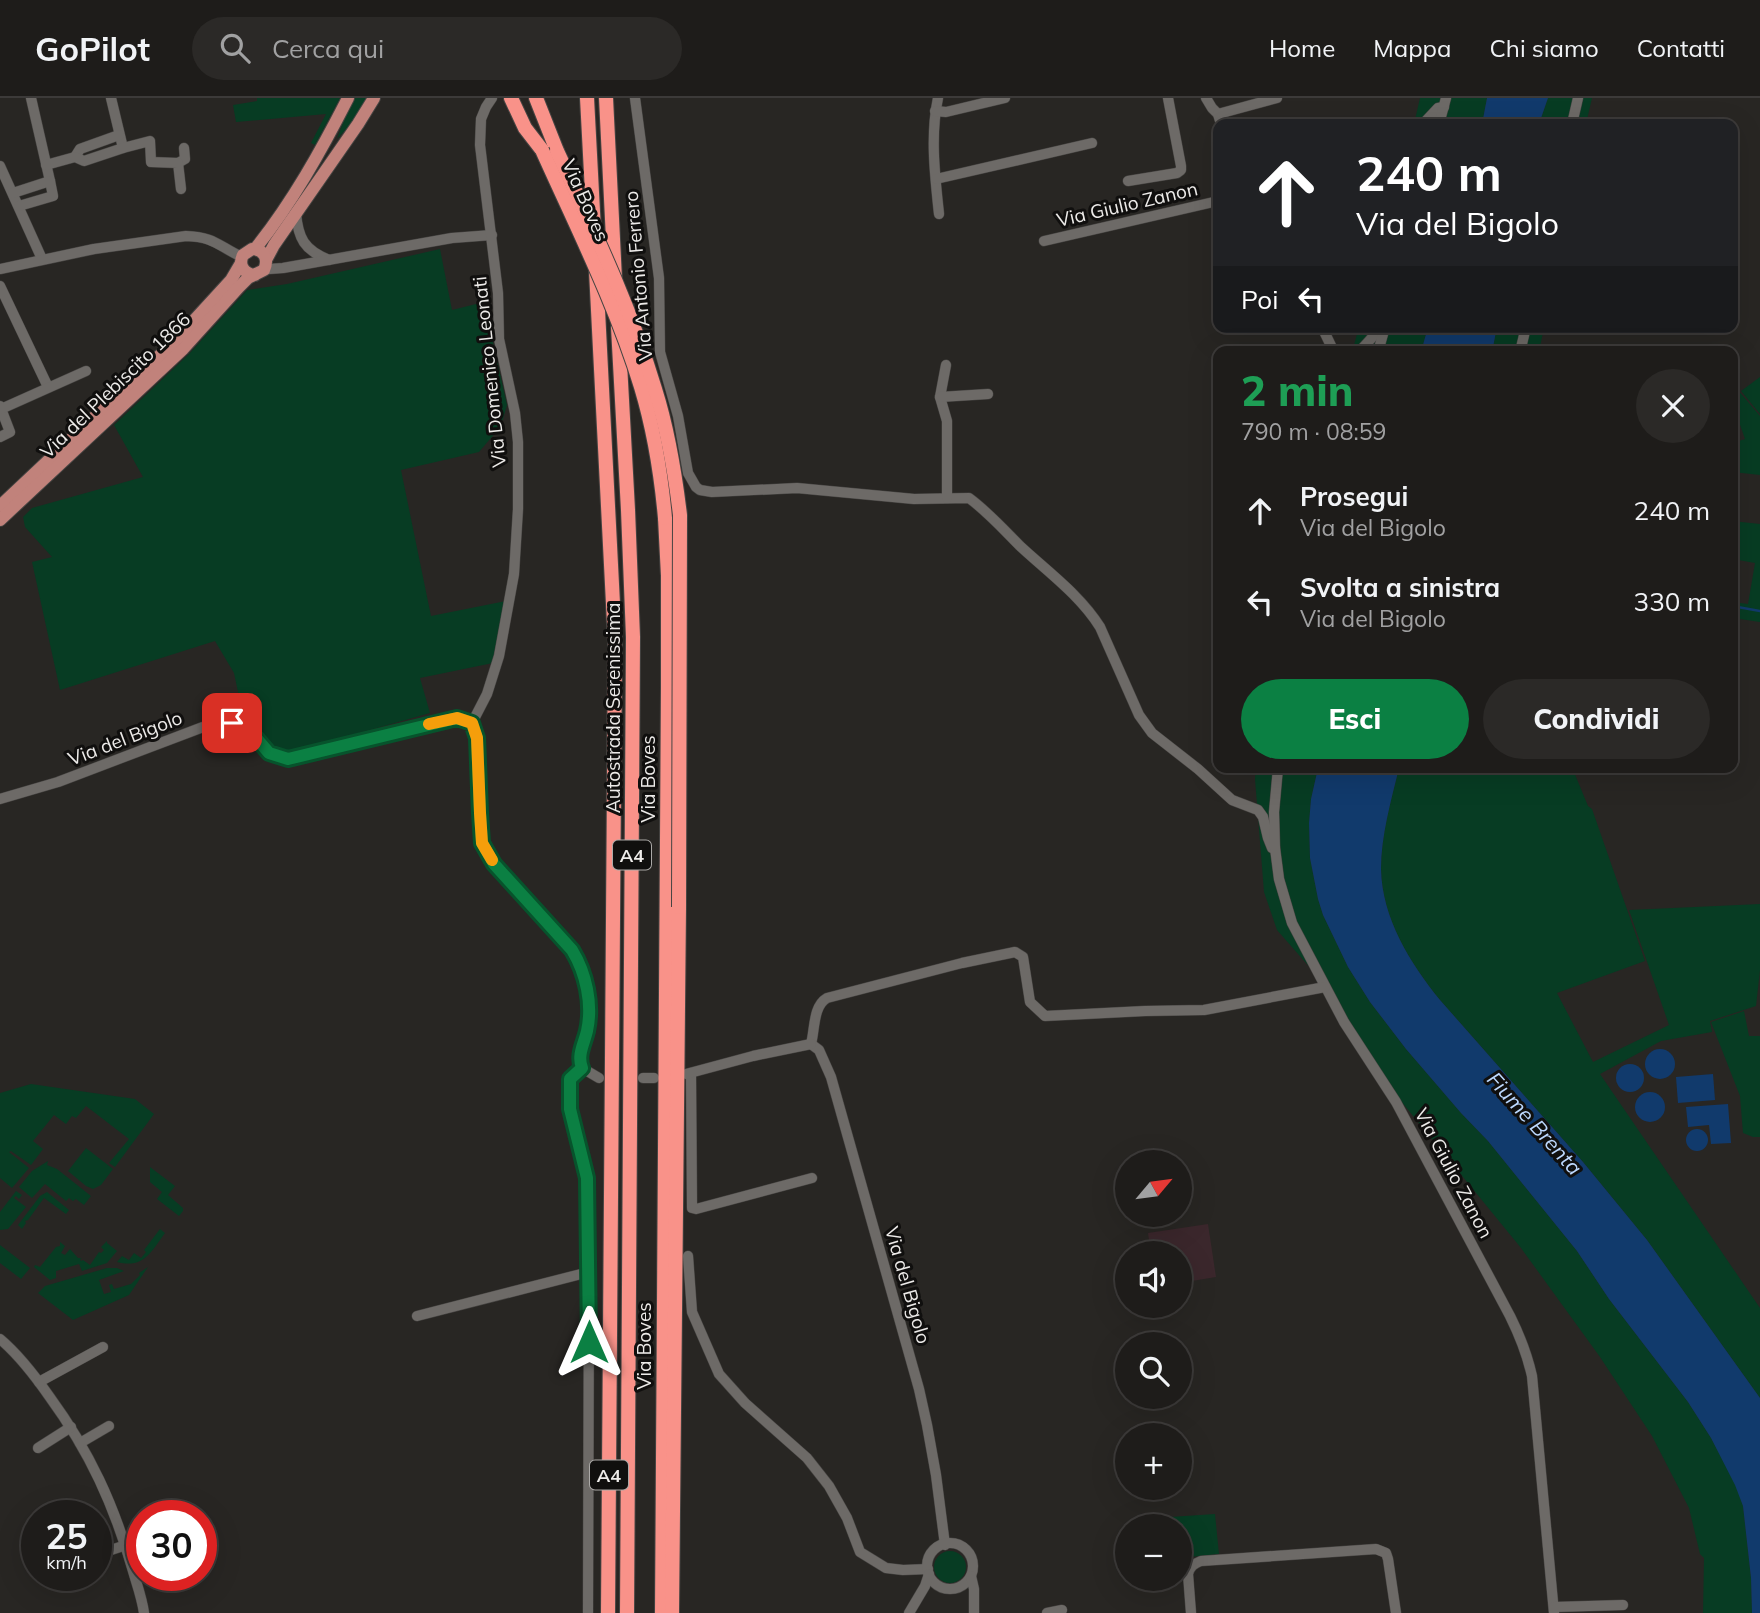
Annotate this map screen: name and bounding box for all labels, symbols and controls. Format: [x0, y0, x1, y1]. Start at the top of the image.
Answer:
search box [192, 17, 682, 80]
text: GoPilot [35, 28, 150, 69]
icon: search [216, 29, 254, 67]
text: Cerca qui [272, 32, 384, 65]
text: Home [1269, 33, 1335, 63]
text: Mappa [1373, 33, 1451, 63]
text: Chi siamo [1489, 33, 1599, 63]
text: Contatti [1637, 33, 1725, 63]
text: 240 m [1356, 142, 1502, 203]
icon: ahead [1241, 147, 1332, 238]
street label: Via Boves [557, 155, 615, 245]
street label: Via Giulio Zanon [1054, 176, 1200, 232]
street label: Via Antonio Ferrero [619, 190, 657, 362]
text: Via del Bigolo [1356, 203, 1559, 243]
street label: Via Domenico Leonati [467, 275, 511, 469]
icon: left [1292, 280, 1330, 318]
text: Poi [1241, 283, 1278, 316]
street label: Via del Plebiscito 1866 [35, 307, 195, 463]
text: 2 min [1241, 364, 1354, 417]
button: close [1636, 369, 1710, 443]
text: 790 m · 08:59 [1241, 417, 1386, 446]
text: Prosegui [1300, 480, 1408, 513]
icon: ahead [1241, 492, 1279, 530]
text: 240 m [1634, 494, 1710, 527]
text: Via del Bigolo [1300, 513, 1446, 542]
text: Svolta a sinistra [1300, 571, 1500, 604]
icon: left [1241, 583, 1279, 621]
text: 330 m [1634, 585, 1710, 618]
street label: Autostrada Serenissima [601, 603, 625, 813]
text: Via del Bigolo [1300, 604, 1446, 633]
button: Esci [1241, 679, 1469, 759]
button: Condividi [1483, 679, 1710, 759]
pin [202, 693, 262, 753]
icon: arrive [213, 704, 251, 742]
street label: Via del Bigolo [64, 705, 186, 771]
street label: Via Boves [636, 735, 660, 823]
road number: A4 [613, 840, 651, 870]
water label: Fiume Brenta [1482, 1066, 1588, 1180]
street label: Via Giulio Zanon [1410, 1104, 1498, 1242]
north arrow [1115, 1150, 1192, 1227]
map controls [1115, 1150, 1192, 1591]
street label: Via del Bigolo [880, 1224, 936, 1346]
button: sound [1115, 1241, 1192, 1318]
street label: Via Boves [632, 1302, 656, 1390]
position arrow [552, 1305, 626, 1379]
button: search [1115, 1332, 1192, 1409]
button: + [1115, 1423, 1192, 1500]
road number: A4 [590, 1460, 628, 1490]
speed limit sign: 30 [126, 1500, 217, 1591]
text: 25 [45, 1514, 88, 1558]
button: − [1115, 1514, 1192, 1591]
text: km/h [46, 1551, 87, 1574]

